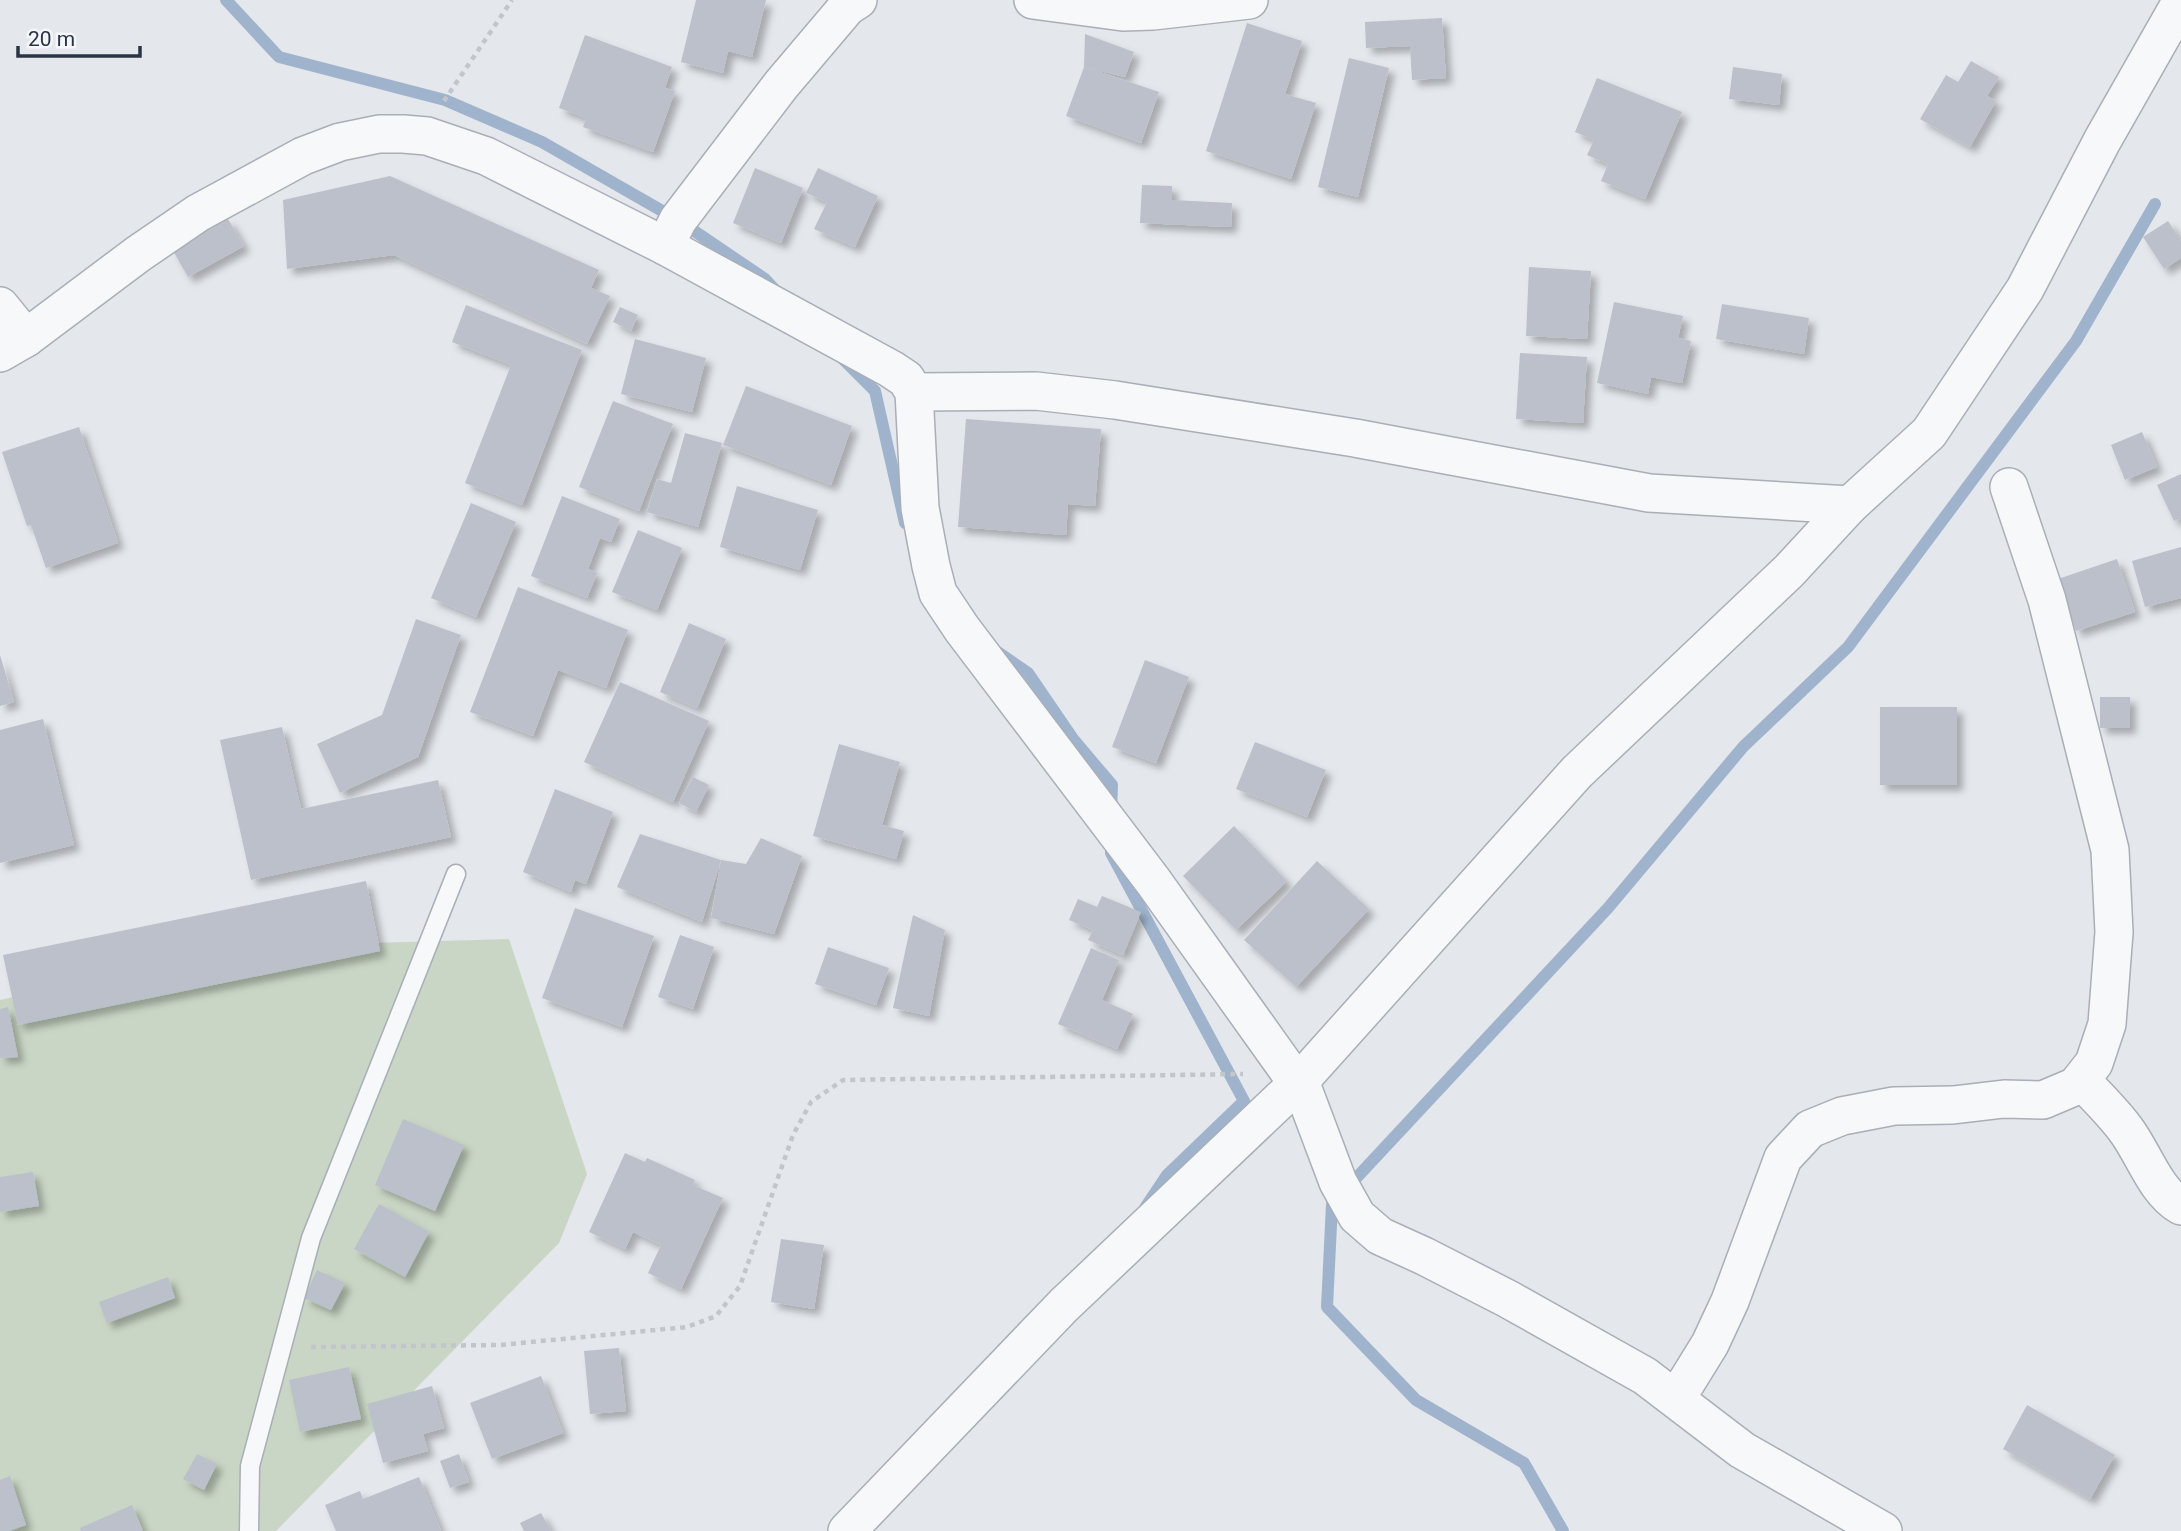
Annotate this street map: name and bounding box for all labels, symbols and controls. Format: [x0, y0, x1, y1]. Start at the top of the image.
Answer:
scale bar [18, 14, 140, 58]
text: 20 m [28, 27, 75, 51]

